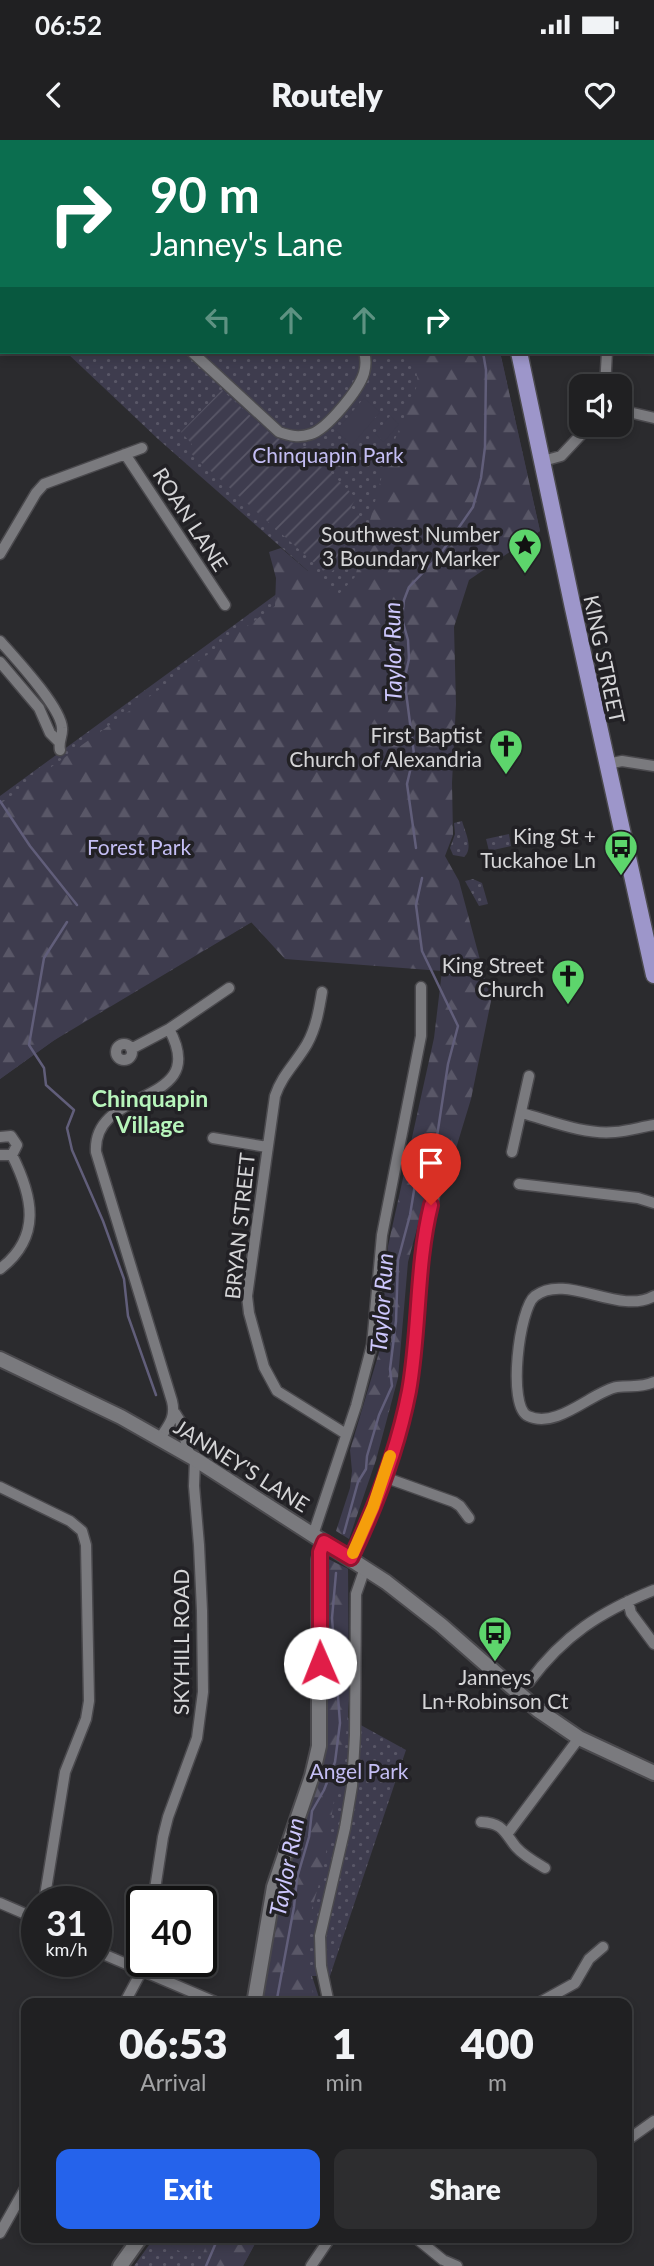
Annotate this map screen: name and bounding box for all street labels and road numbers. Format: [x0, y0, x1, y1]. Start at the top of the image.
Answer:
street label: ROAN LANE [148, 463, 234, 575]
street label: KING STREET [579, 593, 631, 726]
street label: BRYAN STREET [219, 1151, 259, 1300]
street label: JANNEY'S LANE [170, 1413, 314, 1517]
street label: SKYHILL ROAD [168, 1569, 193, 1715]

